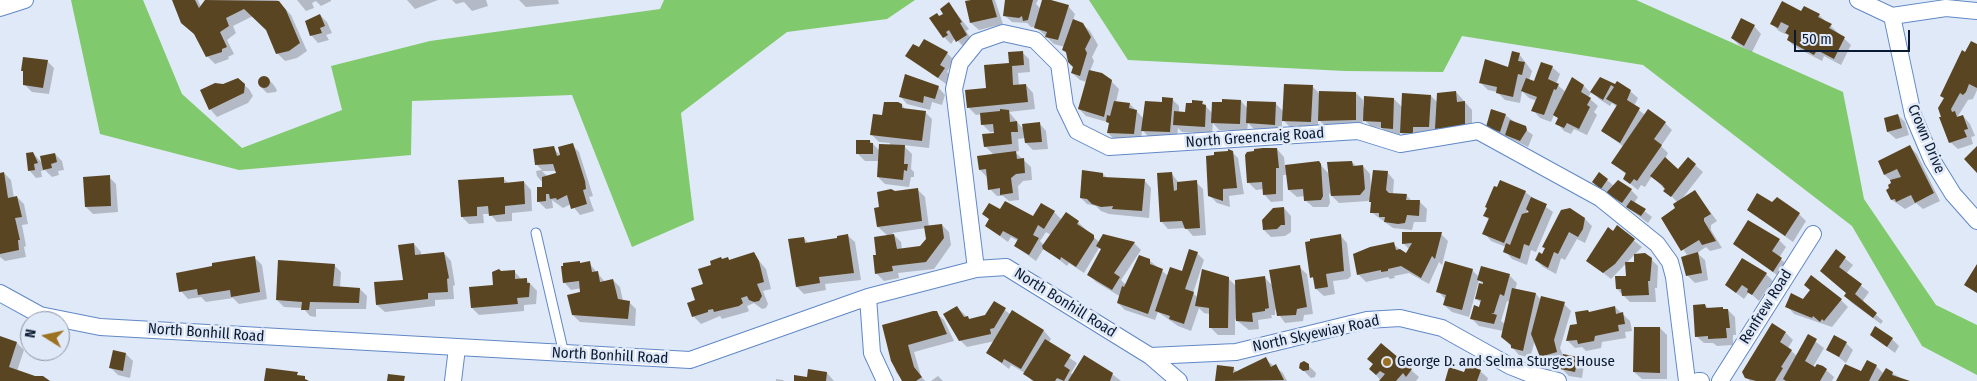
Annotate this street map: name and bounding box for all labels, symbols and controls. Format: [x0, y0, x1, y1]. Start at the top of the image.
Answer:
scale bar [1797, 20, 1913, 52]
text: 50 m [1802, 30, 1832, 48]
street label: Crown Drive [1903, 102, 1949, 176]
street label: North Greencraig Road [1185, 124, 1325, 152]
street label: North Bonhill Road [1011, 264, 1119, 342]
street label: Renfrew Road [1736, 266, 1796, 348]
north arrow [20, 311, 70, 361]
street label: North Skyewiay Road [1251, 312, 1381, 356]
street label: North Bonhill Road [147, 320, 265, 346]
text: N [22, 328, 40, 339]
street label: North Bonhill Road [551, 344, 669, 368]
place label: George D. and Selma Sturges House [1397, 353, 1615, 371]
marker: George D. and Selma Sturges House [1381, 356, 1393, 368]

